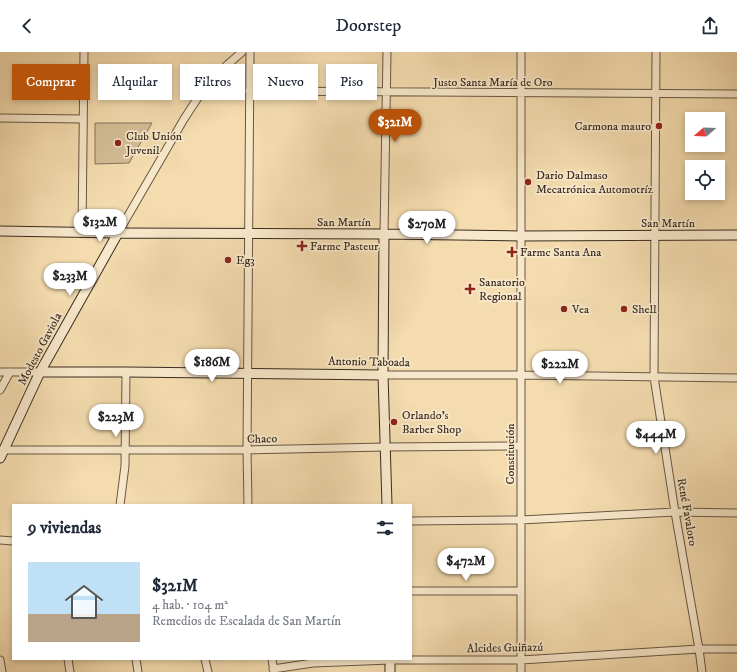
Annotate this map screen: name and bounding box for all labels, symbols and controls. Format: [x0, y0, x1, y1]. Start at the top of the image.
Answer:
icon: back [16, 15, 38, 37]
text: Doorstep [336, 15, 401, 37]
icon: share [699, 15, 721, 37]
chip: Comprar [12, 64, 90, 100]
chip: Alquilar [98, 64, 172, 100]
chip: Filtros [180, 64, 245, 100]
chip: Nuevo [253, 64, 318, 100]
chip: Piso [326, 64, 377, 100]
street label: Justo Santa María de Oro [432, 75, 553, 90]
pin: $321M [367, 109, 423, 143]
north arrow [685, 112, 725, 152]
map controls [685, 112, 725, 200]
text: $321M [378, 114, 412, 130]
place label: Carmona mauro [574, 119, 651, 134]
marker: Carmona mauro [654, 121, 664, 131]
place label: Club Unión Juvenil [125, 129, 183, 158]
marker: Club Unión Juvenil [113, 138, 123, 148]
button: locate [685, 160, 725, 200]
place label: Dario Dalmaso Mecatrónica Automotríz [536, 168, 653, 197]
marker: Dario Dalmaso Mecatrónica Automotríz [523, 177, 533, 187]
pin: $132M [72, 209, 128, 243]
pin: $270M [399, 211, 455, 245]
text: $132M [83, 214, 117, 230]
street label: San Martín [317, 215, 372, 230]
text: $270M [408, 216, 446, 232]
street label: San Martín [641, 216, 696, 231]
place label: Farmc Pasteur [310, 239, 379, 254]
marker: Farmc Pasteur [297, 241, 307, 251]
place label: Farmc Santa Ana [520, 245, 602, 260]
marker: Farmc Santa Ana [507, 247, 517, 257]
place label: Eg3 [236, 253, 255, 268]
marker: Eg3 [223, 255, 233, 265]
pin: $233M [42, 263, 98, 297]
text: $233M [52, 268, 88, 284]
place label: Sanatorio Regional [479, 275, 525, 304]
marker: Sanatorio Regional [464, 283, 476, 295]
place label: Vea [571, 302, 590, 317]
place label: Shell [632, 302, 657, 317]
marker: Vea [559, 304, 569, 314]
marker: Shell [619, 304, 629, 314]
street label: Modesto Gaviola [15, 309, 66, 388]
pin: $186M [184, 349, 240, 383]
pin: $222M [532, 351, 588, 385]
text: $186M [193, 354, 231, 370]
street label: Antonio Taboada [328, 354, 411, 370]
text: $222M [541, 356, 579, 372]
pin: $223M [88, 404, 144, 438]
place label: Orlando's Barber Shop [402, 408, 461, 437]
text: $223M [98, 409, 134, 425]
marker: Orlando's Barber Shop [389, 417, 399, 427]
pin: $444M [628, 421, 684, 455]
street label: Constitución [503, 423, 518, 485]
text: $444M [635, 426, 677, 442]
street label: Chaco [247, 431, 277, 447]
street label: René Favaloro [674, 477, 700, 547]
text: 9 viviendas [28, 517, 101, 539]
icon: filters [374, 517, 396, 539]
pin: $472M [438, 548, 494, 582]
text: $472M [446, 553, 486, 569]
text: $321M [152, 575, 198, 597]
icon: home [60, 578, 108, 626]
text: 4 hab. · 104 m² [152, 597, 228, 613]
text: Remedios de Escalada de San Martín [152, 613, 341, 629]
street label: Alcides Guiñazú [467, 640, 544, 656]

